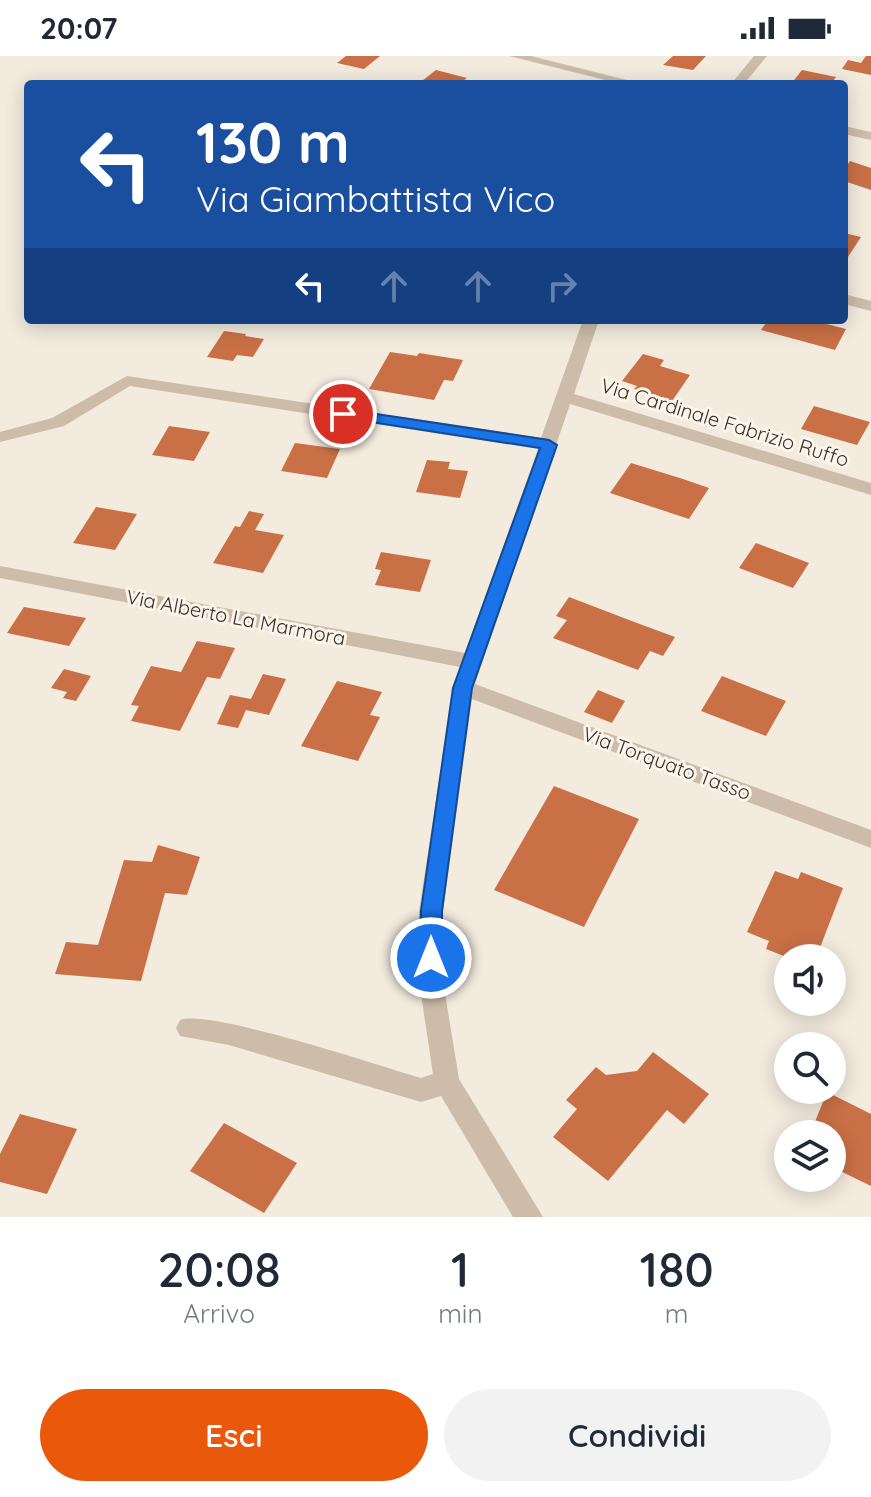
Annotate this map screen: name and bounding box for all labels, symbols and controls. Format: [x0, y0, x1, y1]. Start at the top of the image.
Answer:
text: 20:07 [40, 9, 117, 47]
text: 130 m [196, 107, 350, 177]
icon: left [64, 112, 168, 216]
text: Via Giambattista Vico [196, 176, 555, 221]
icon: left [288, 264, 332, 308]
icon: ahead [372, 264, 416, 308]
icon: ahead [456, 264, 500, 308]
icon: right [540, 264, 584, 308]
street label: Via Cardinale Fabrizio Ruffo [598, 372, 852, 472]
pin [309, 380, 377, 448]
icon: arrive [321, 392, 365, 436]
street label: Via Alberto La Marmora [124, 583, 348, 651]
street label: Via Torquato Tasso [580, 721, 754, 805]
position arrow [389, 916, 473, 1000]
map controls [774, 944, 846, 1192]
button: sound [774, 944, 846, 1016]
button: search [774, 1032, 846, 1104]
button: layers [774, 1120, 846, 1192]
text: 20:08 [157, 1239, 281, 1299]
text: 1 [451, 1239, 469, 1299]
text: 180 [640, 1239, 714, 1299]
text: Arrivo [183, 1297, 255, 1330]
text: min [438, 1297, 482, 1330]
text: m [665, 1297, 689, 1330]
button: Esci [40, 1389, 428, 1481]
button: Condividi [444, 1389, 831, 1481]

